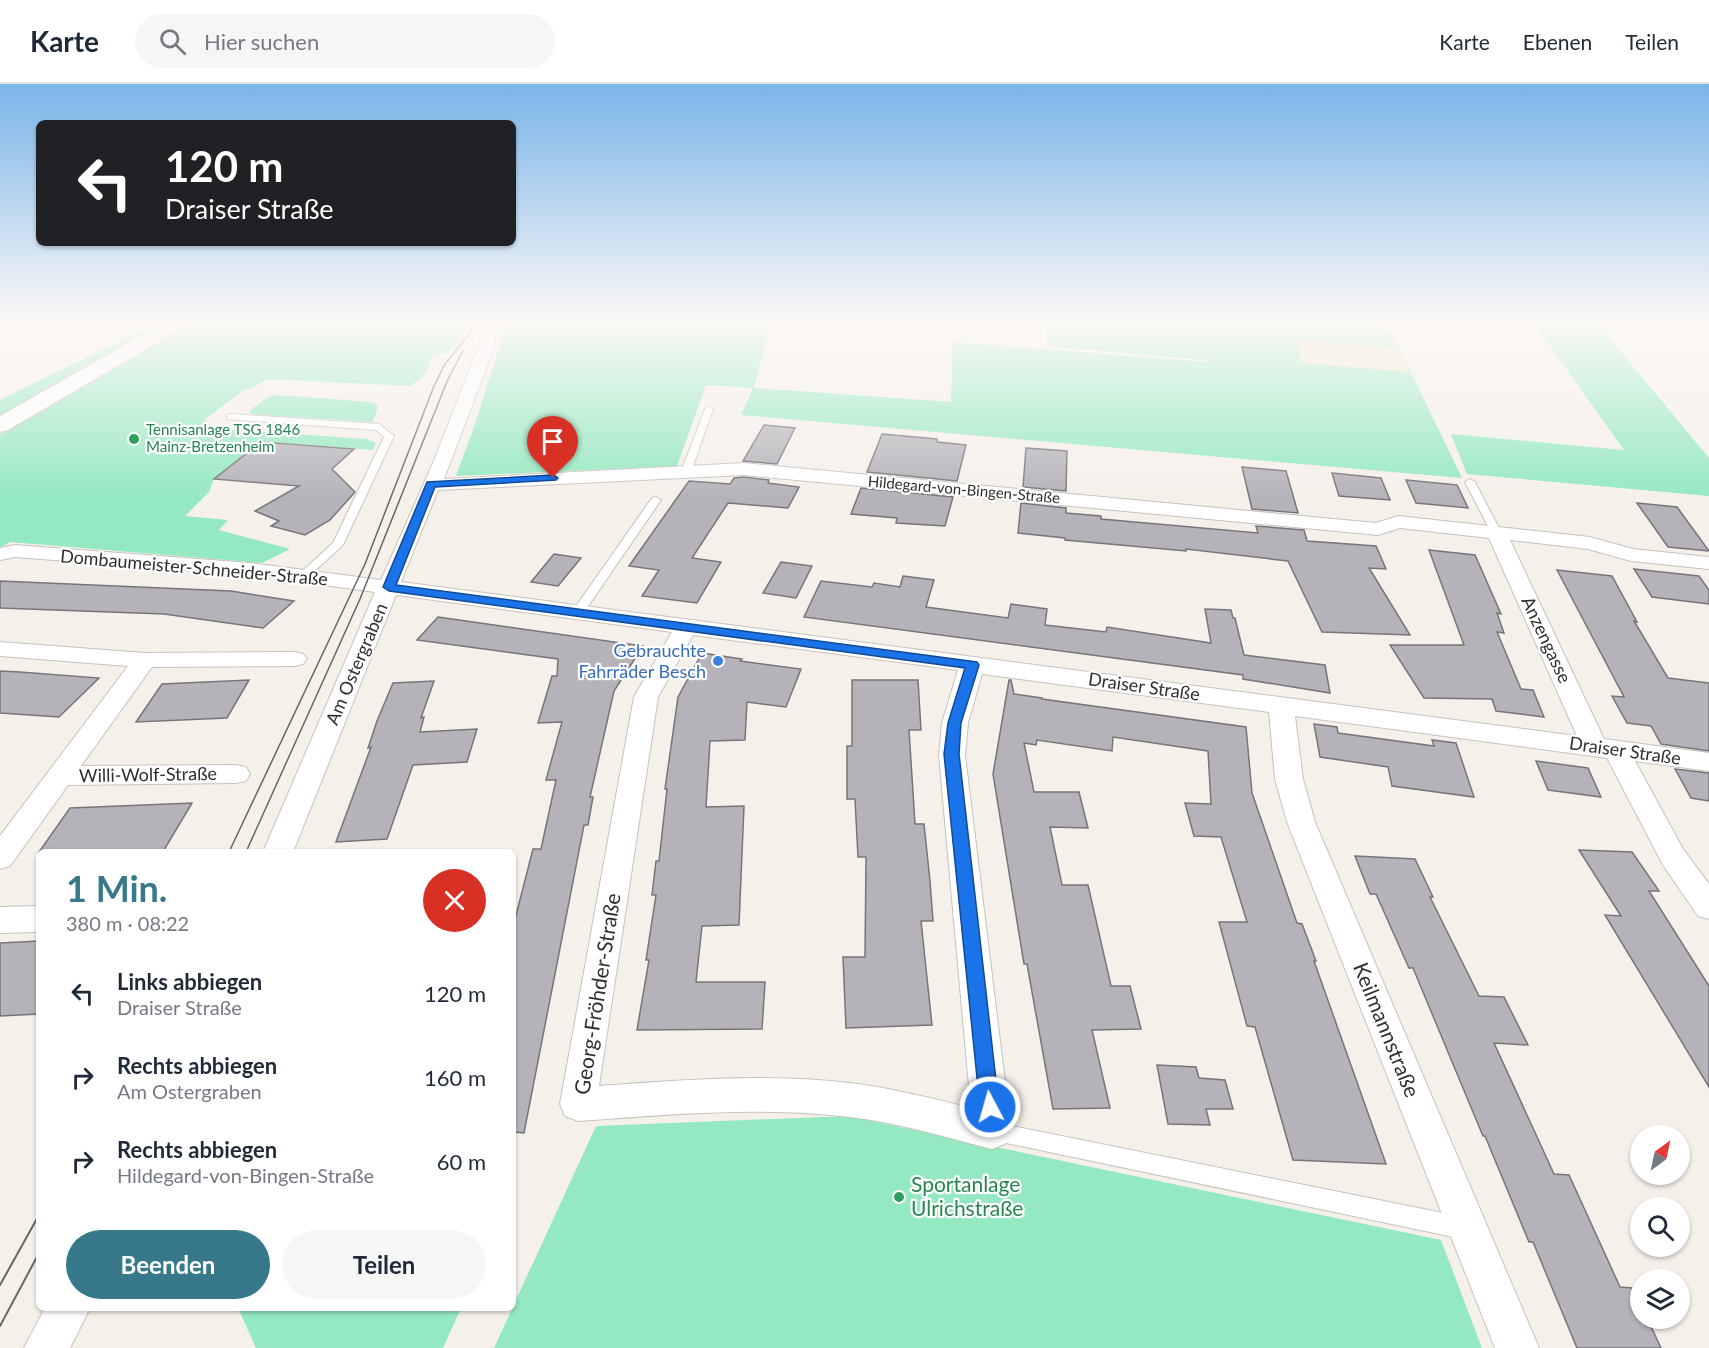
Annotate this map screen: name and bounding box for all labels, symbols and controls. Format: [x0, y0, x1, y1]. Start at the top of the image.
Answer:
search box [135, 14, 555, 68]
text: Karte [30, 24, 99, 58]
icon: search [156, 25, 189, 58]
text: Hier suchen [204, 28, 319, 55]
text: Karte [1439, 29, 1490, 54]
text: Ebenen [1523, 29, 1592, 54]
text: Teilen [1625, 29, 1679, 54]
text: 120 m [165, 141, 283, 191]
icon: left [66, 144, 144, 222]
text: Draiser Straße [165, 192, 334, 225]
pin [527, 416, 578, 478]
place label: Tennisanlage TSG 1846 Mainz-Bretzenheim [146, 420, 300, 455]
icon: arrive [536, 425, 569, 458]
marker: Tennisanlage TSG 1846 Mainz-Bretzenheim [127, 432, 141, 446]
street label: Hildegard-von-Bingen-Straße [867, 472, 1061, 506]
street label: Dombaumeister-Schneider-Straße [59, 544, 329, 590]
street label: Anzengasse [1517, 593, 1577, 686]
street label: Am Ostergraben [321, 599, 392, 728]
place label: Gebrauchte Fahrräder Besch [578, 639, 706, 682]
marker: Gebrauchte Fahrräder Besch [711, 654, 725, 668]
street label: Draiser Straße [1087, 667, 1201, 705]
street label: Draiser Straße [1568, 731, 1682, 769]
street label: Willi-Wolf-Straße [79, 762, 217, 786]
text: 1 Min. [66, 866, 167, 910]
button: close [423, 869, 486, 932]
street label: Georg-Fröhder-Straße [568, 891, 625, 1096]
text: 380 m · 08:22 [66, 911, 189, 935]
street label: Keilmannstraße [1349, 958, 1426, 1100]
text: Links abbiegen [117, 968, 262, 995]
icon: left [66, 977, 99, 1010]
text: 120 m [424, 980, 486, 1007]
text: Draiser Straße [117, 995, 242, 1019]
text: Rechts abbiegen [117, 1052, 277, 1079]
icon: right [66, 1061, 99, 1094]
text: 160 m [424, 1064, 486, 1091]
position arrow [958, 1075, 1022, 1139]
text: Am Ostergraben [117, 1079, 262, 1103]
north arrow [1630, 1125, 1690, 1185]
map controls [1630, 1125, 1690, 1329]
text: Rechts abbiegen [117, 1136, 277, 1163]
icon: right [66, 1145, 99, 1178]
text: 60 m [437, 1148, 486, 1175]
text: Hildegard-von-Bingen-Straße [117, 1163, 374, 1187]
place label: Sportanlage Ulrichstraße [911, 1171, 1023, 1220]
marker: Sportanlage Ulrichstraße [892, 1190, 906, 1204]
button: search [1630, 1197, 1690, 1257]
button: Beenden [66, 1230, 270, 1299]
button: Teilen [282, 1230, 486, 1299]
button: layers [1630, 1269, 1690, 1329]

